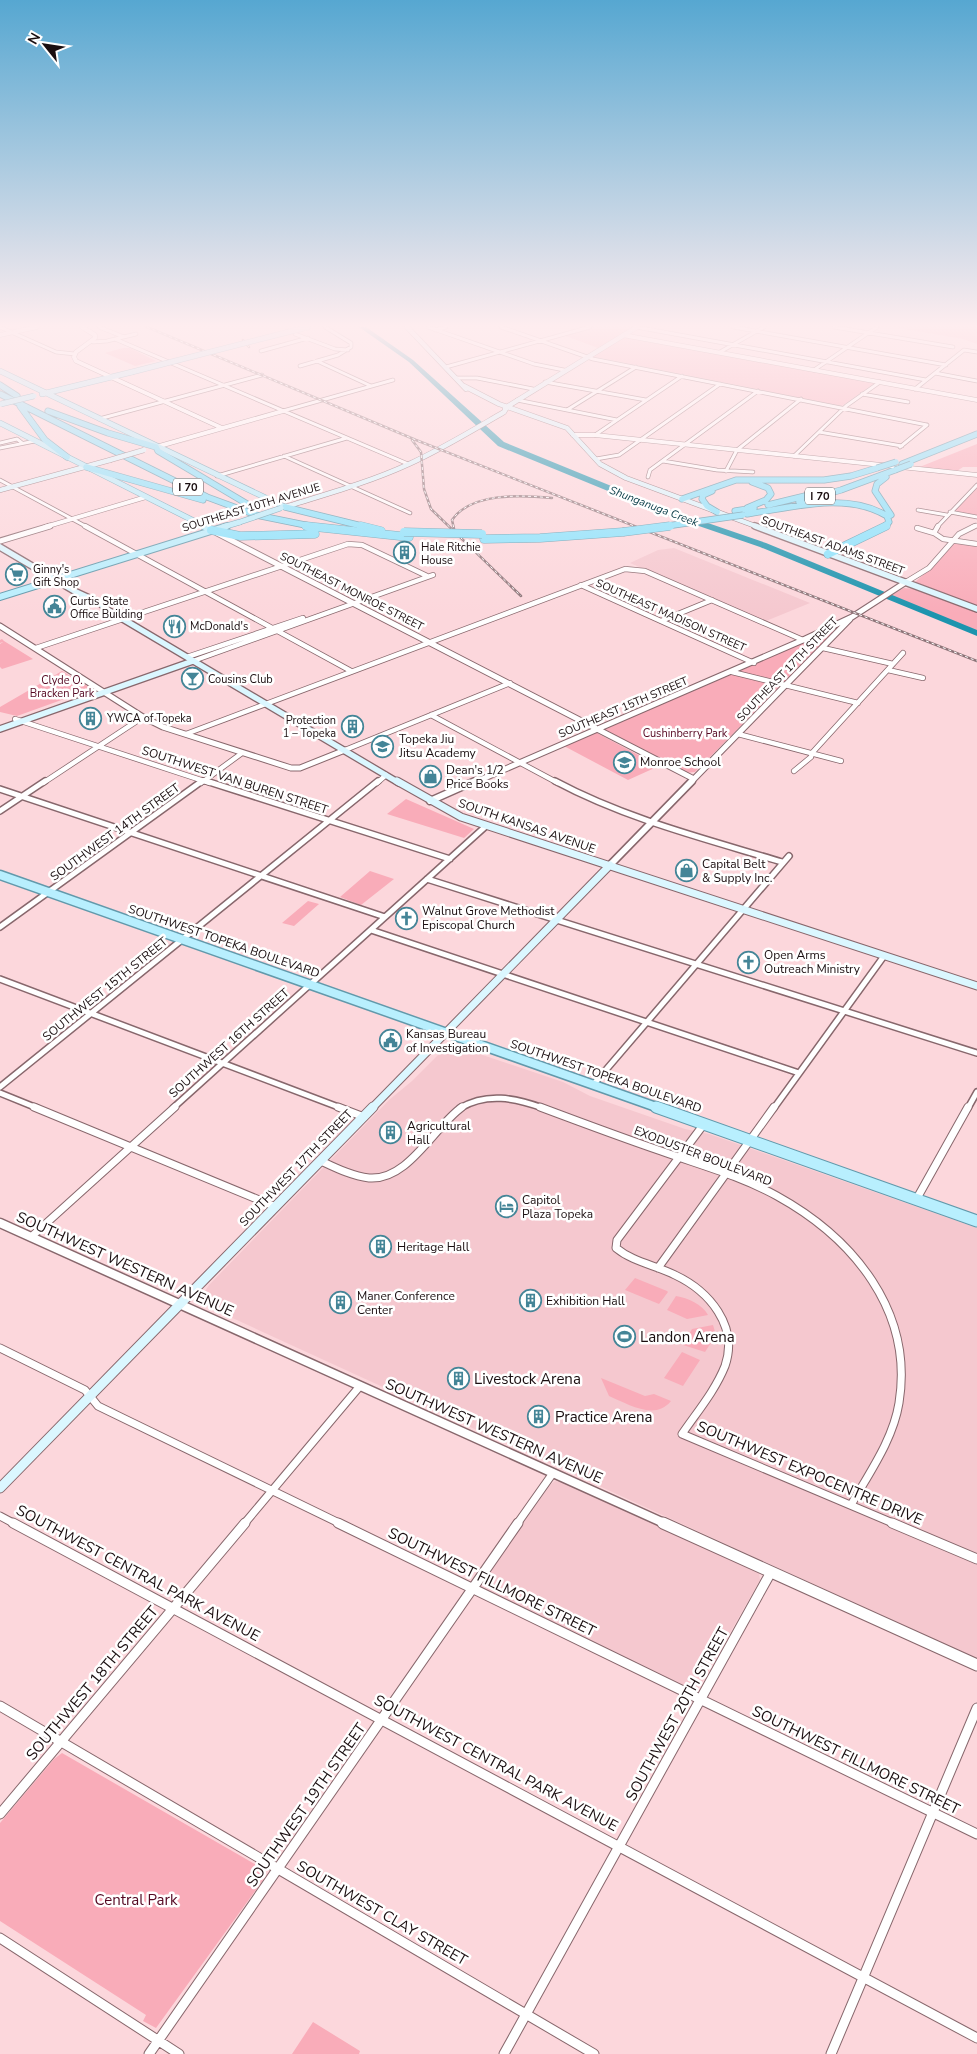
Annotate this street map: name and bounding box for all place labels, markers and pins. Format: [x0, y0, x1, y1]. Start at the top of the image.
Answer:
place label: Hale Ritchie House [421, 540, 481, 568]
building icon: Hale Ritchie House [393, 541, 417, 565]
place label: Ginny's Gift Shop [33, 562, 79, 590]
supermarket icon: Ginny's Gift Shop [5, 563, 29, 587]
place label: Curtis State Office Building [70, 594, 143, 622]
public building icon: Curtis State Office Building [42, 595, 66, 619]
restaurant icon: McDonald's [162, 614, 186, 638]
place label: McDonald's [190, 619, 248, 634]
bar icon: Cousins Club [180, 667, 204, 691]
place label: Cousins Club [208, 672, 273, 687]
building icon: YWCA of Topeka [79, 706, 103, 730]
place label: YWCA of Topeka [106, 711, 192, 726]
place label: Protection 1 – Topeka [283, 713, 336, 741]
building icon: Protection 1 – Topeka [340, 714, 364, 738]
place label: Topeka Jiu Jitsu Academy [398, 731, 477, 761]
school or university icon: Topeka Jiu Jitsu Academy [371, 734, 395, 758]
school or university icon: Monroe School [612, 750, 636, 774]
place label: Monroe School [640, 754, 721, 770]
place label: Dean's 1/2 Price Books [446, 762, 509, 792]
shop icon: Dean's 1/2 Price Books [418, 765, 442, 789]
place label: Capital Belt & Supply Inc. [702, 856, 772, 886]
shop icon: Capital Belt & Supply Inc. [674, 859, 698, 883]
place label: Walnut Grove Methodist Episcopal Church [422, 903, 555, 933]
church icon: Walnut Grove Methodist Episcopal Church [394, 906, 418, 930]
place label: Open Arms Outreach Ministry [764, 947, 861, 977]
church icon: Open Arms Outreach Ministry [736, 950, 760, 974]
place label: Kansas Bureau of Investigation [406, 1026, 489, 1056]
public building icon: Kansas Bureau of Investigation [378, 1029, 402, 1053]
place label: Agricultural Hall [407, 1118, 471, 1148]
building icon: Agricultural Hall [379, 1121, 403, 1145]
place label: Capitol Plaza Topeka [522, 1192, 593, 1222]
hotel icon: Capitol Plaza Topeka [494, 1195, 518, 1219]
building icon: Heritage Hall [369, 1235, 393, 1259]
place label: Heritage Hall [397, 1239, 470, 1255]
place label: Maner Conference Center [357, 1288, 455, 1318]
building icon: Exhibition Hall [518, 1289, 542, 1313]
building icon: Maner Conference Center [329, 1291, 353, 1315]
place label: Exhibition Hall [546, 1293, 625, 1309]
sports icon: Landon Arena [612, 1325, 636, 1349]
place label: Landon Arena [640, 1327, 735, 1347]
building icon: Livestock Arena [446, 1367, 470, 1391]
place label: Livestock Arena [474, 1369, 581, 1389]
building icon: Practice Arena [527, 1405, 551, 1429]
place label: Practice Arena [555, 1407, 653, 1427]

